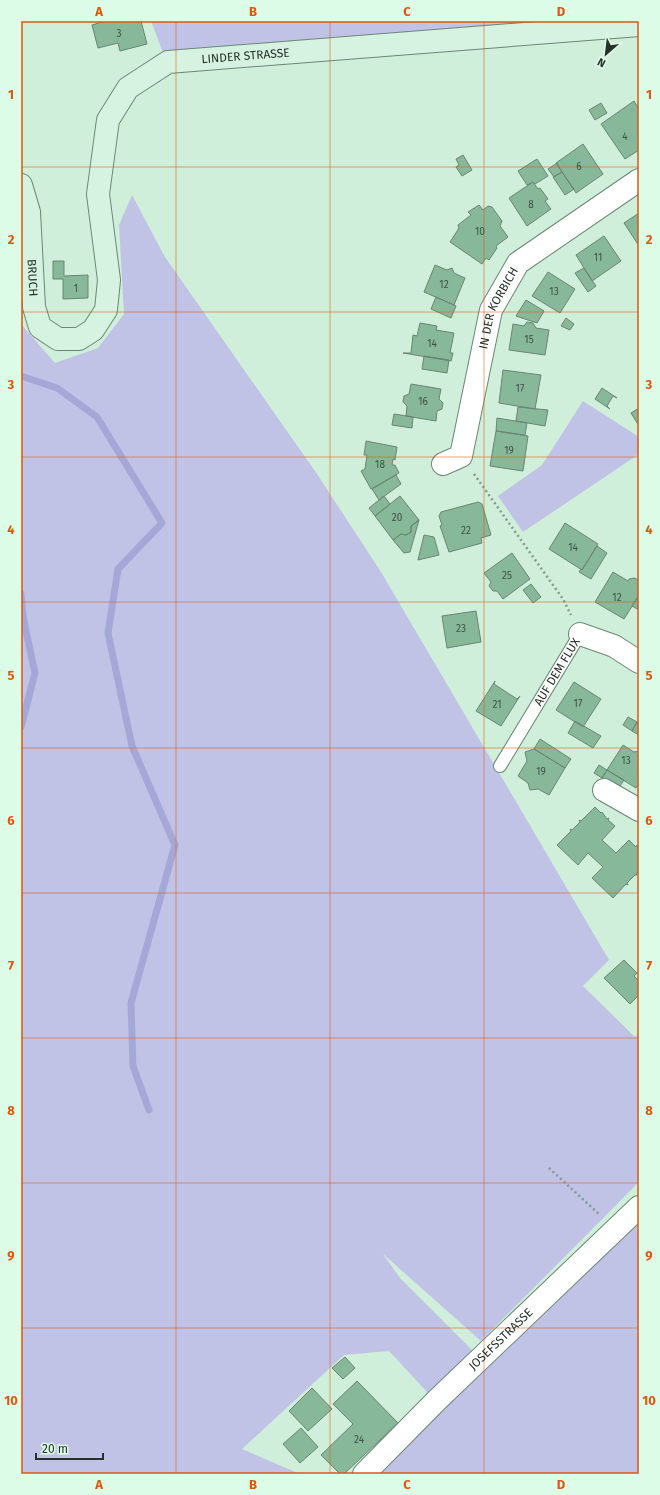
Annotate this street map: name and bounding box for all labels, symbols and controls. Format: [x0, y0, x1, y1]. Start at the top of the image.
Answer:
text: A [94, 4, 103, 19]
text: B [249, 4, 257, 19]
text: C [403, 4, 411, 19]
text: D [557, 4, 566, 19]
house number: 3 [117, 28, 122, 40]
north arrow [586, 34, 626, 74]
street label: LINDER STRASSE [201, 45, 290, 66]
text: N [595, 55, 608, 70]
text: 1 [8, 87, 14, 102]
text: 1 [646, 87, 652, 102]
house number: 4 [622, 131, 628, 143]
house number: 6 [576, 161, 582, 173]
house number: 8 [528, 199, 534, 211]
house number: 10 [475, 226, 485, 238]
text: 2 [8, 232, 15, 247]
text: 2 [646, 232, 653, 247]
house number: 11 [594, 252, 602, 264]
street label: BRUCH [24, 259, 40, 297]
street label: IN DER KORBICH [476, 265, 521, 350]
house number: 12 [439, 279, 449, 291]
house number: 1 [74, 283, 78, 295]
house number: 13 [549, 286, 559, 298]
house number: 15 [524, 334, 534, 346]
house number: 14 [427, 338, 438, 350]
text: 3 [7, 377, 15, 392]
text: 3 [645, 377, 653, 392]
house number: 17 [516, 383, 525, 395]
house number: 16 [418, 396, 428, 408]
house number: 19 [504, 445, 514, 457]
house number: 18 [375, 459, 385, 471]
house number: 20 [392, 512, 403, 524]
text: 4 [7, 522, 15, 537]
text: 4 [645, 522, 653, 537]
house number: 22 [461, 525, 471, 537]
house number: 14 [568, 542, 579, 554]
house number: 25 [502, 570, 512, 582]
house number: 12 [612, 592, 622, 604]
house number: 23 [456, 623, 466, 635]
street label: AUF DEM FLUX [531, 635, 583, 708]
text: 5 [8, 668, 15, 683]
text: 5 [646, 668, 653, 683]
house number: 17 [574, 698, 583, 710]
house number: 21 [492, 699, 502, 711]
house number: 13 [621, 755, 631, 767]
house number: 19 [536, 766, 546, 778]
text: 6 [7, 813, 15, 828]
text: 6 [645, 813, 653, 828]
text: 7 [8, 958, 14, 973]
text: 7 [646, 958, 652, 973]
text: 8 [7, 1103, 15, 1118]
text: 8 [645, 1103, 653, 1118]
text: 9 [7, 1248, 15, 1263]
text: 9 [645, 1248, 653, 1263]
street label: JOSEFSSTRASSE [466, 1305, 536, 1373]
text: 10 [4, 1393, 18, 1408]
text: 10 [642, 1393, 656, 1408]
house number: 24 [354, 1434, 365, 1446]
scale bar [36, 1435, 103, 1461]
text: 20 m [42, 1442, 68, 1456]
text: A [94, 1477, 103, 1492]
text: B [249, 1477, 257, 1492]
text: C [403, 1477, 411, 1492]
text: D [557, 1477, 566, 1492]

